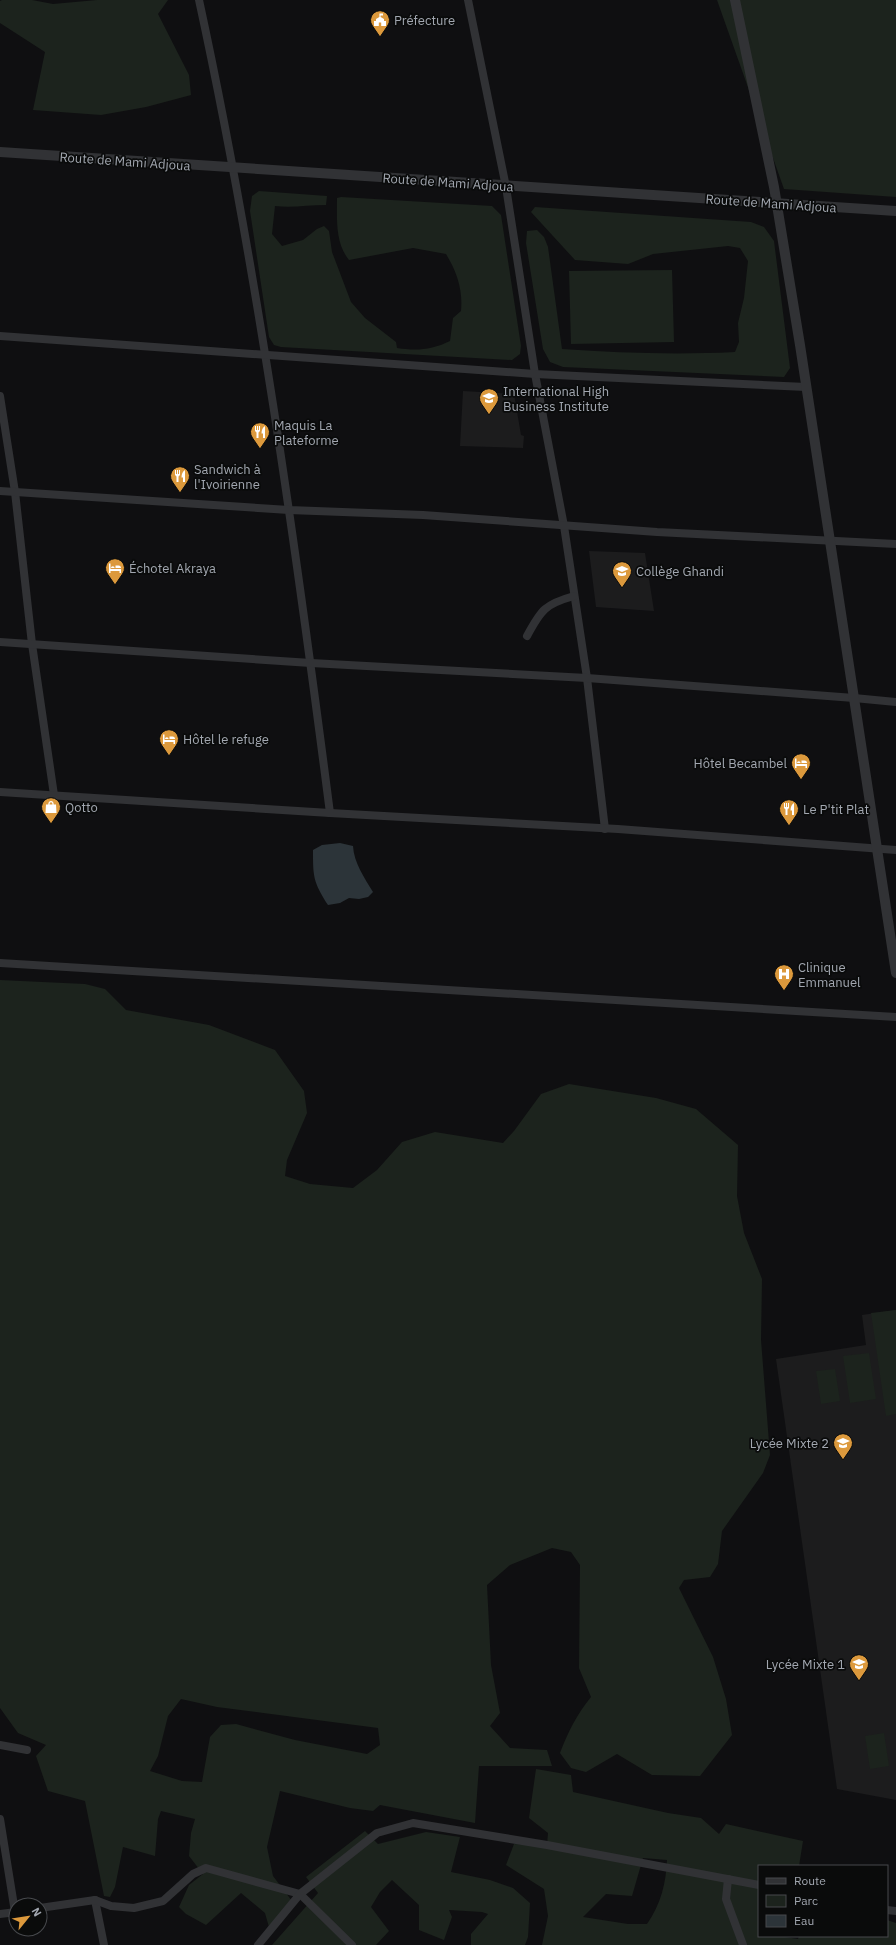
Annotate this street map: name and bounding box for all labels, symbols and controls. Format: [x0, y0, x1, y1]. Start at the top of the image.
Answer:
public building icon: Préfecture [369, 9, 391, 37]
place label: Préfecture [394, 12, 455, 29]
street label: Route de Mami Adjoua [59, 148, 191, 175]
street label: Route de Mami Adjoua [382, 169, 514, 196]
street label: Route de Mami Adjoua [705, 190, 837, 217]
place label: International High Business Institute [503, 383, 609, 415]
school or university icon: International High Business Institute [478, 387, 500, 415]
place label: Maquis La Plateforme [274, 417, 339, 449]
restaurant icon: Maquis La Plateforme [249, 421, 271, 449]
place label: Sandwich à l'Ivoirienne [194, 461, 261, 493]
restaurant icon: Sandwich à l'Ivoirienne [169, 465, 191, 493]
hotel icon: Échotel Akraya [104, 557, 126, 585]
place label: Échotel Akraya [129, 560, 216, 577]
school or university icon: Collège Ghandi [611, 560, 633, 588]
place label: Collège Ghandi [636, 563, 724, 580]
hotel icon: Hôtel le refuge [158, 728, 180, 756]
place label: Hôtel le refuge [183, 731, 269, 748]
hotel icon: Hôtel Becambel [790, 752, 812, 780]
place label: Hôtel Becambel [694, 755, 787, 772]
shop icon: Qotto [40, 796, 62, 824]
restaurant icon: Le P'tit Plat [778, 798, 800, 826]
place label: Qotto [65, 799, 98, 816]
place label: Le P'tit Plat [803, 801, 869, 818]
place label: Clinique Emmanuel [798, 959, 861, 991]
hospital icon: Clinique Emmanuel [773, 963, 795, 991]
school or university icon: Lycée Mixte 2 [832, 1432, 854, 1460]
place label: Lycée Mixte 2 [750, 1435, 829, 1452]
school or university icon: Lycée Mixte 1 [848, 1653, 870, 1681]
place label: Lycée Mixte 1 [766, 1656, 845, 1673]
legend [758, 1865, 888, 1937]
text: Route [794, 1873, 826, 1888]
text: Parc [794, 1893, 818, 1908]
north arrow [8, 1897, 48, 1937]
text: N [29, 1905, 45, 1919]
text: Eau [794, 1913, 814, 1928]

